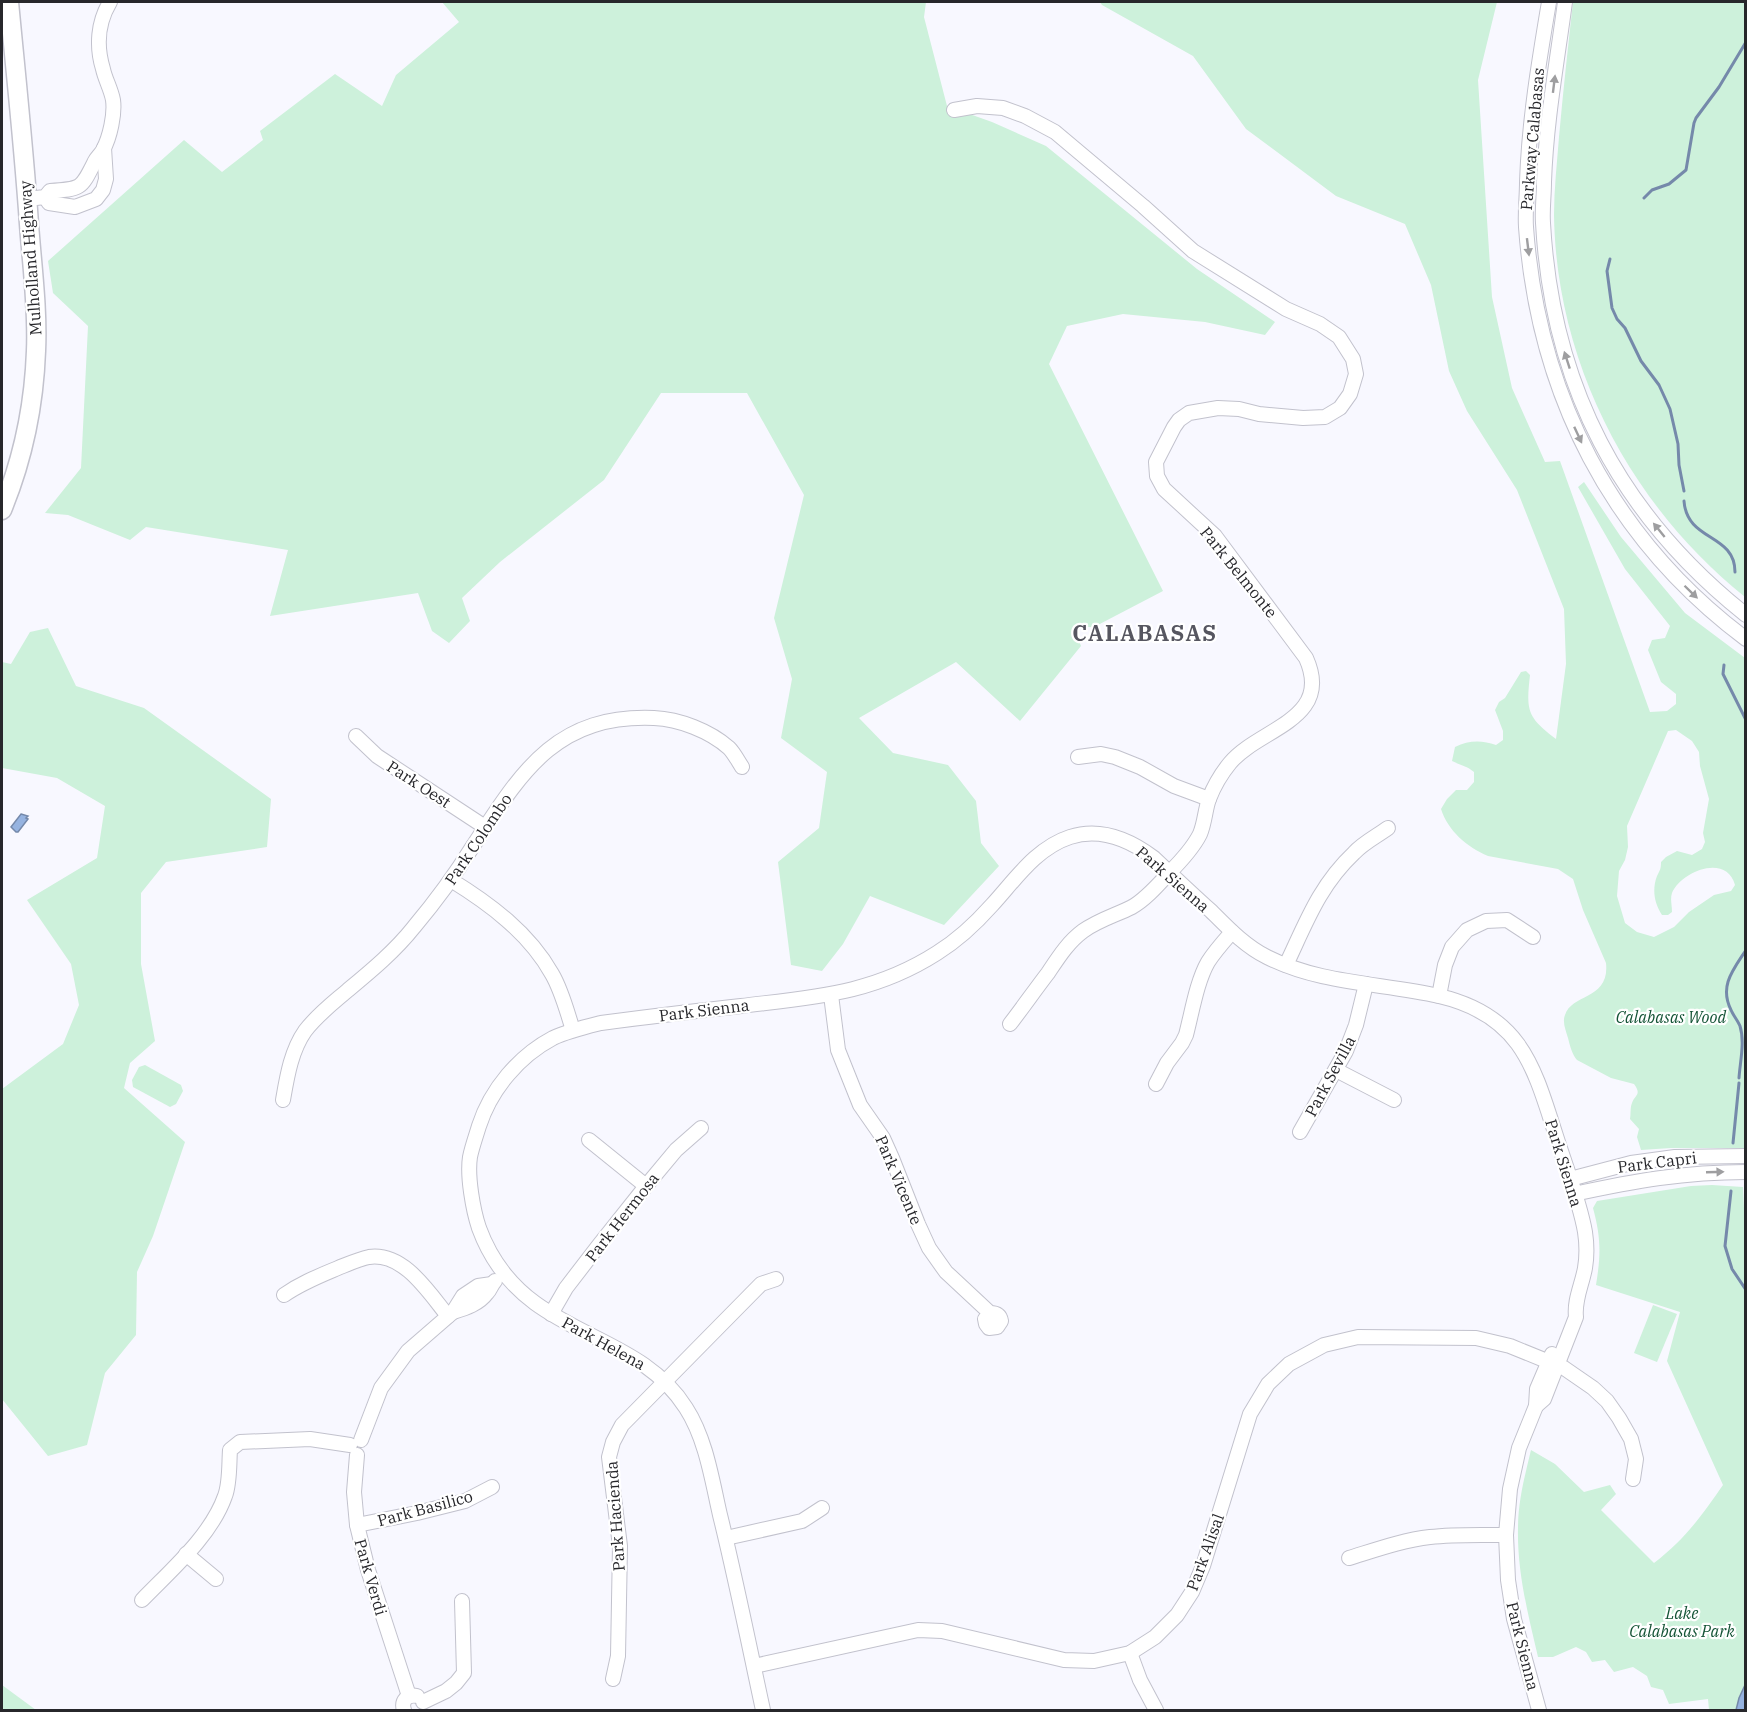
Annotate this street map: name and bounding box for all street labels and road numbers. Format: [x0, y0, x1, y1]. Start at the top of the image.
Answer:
street label: Parkway Calabasas [1516, 67, 1548, 211]
street label: Mulholland Highway [15, 179, 45, 336]
street label: Park Belmonte [1196, 522, 1282, 622]
street label: Park Oest [383, 756, 455, 812]
street label: Park Colombo [440, 790, 516, 888]
street label: Park Sienna [1132, 842, 1214, 917]
street label: Park Sienna [658, 995, 751, 1025]
street label: Park Sevilla [1300, 1032, 1360, 1120]
street label: Park Sienna [1541, 1117, 1587, 1210]
street label: Park Vicente [871, 1132, 927, 1228]
street label: Park Capri [1616, 1147, 1698, 1177]
street label: Park Hermosa [581, 1168, 663, 1266]
street label: Park Helena [559, 1312, 649, 1374]
street label: Park Hacienda [601, 1460, 629, 1572]
street label: Park Basilico [375, 1486, 475, 1530]
street label: Park Alisal [1182, 1511, 1228, 1593]
street label: Park Verdi [351, 1536, 391, 1618]
street label: Park Sienna [1502, 1600, 1544, 1693]

